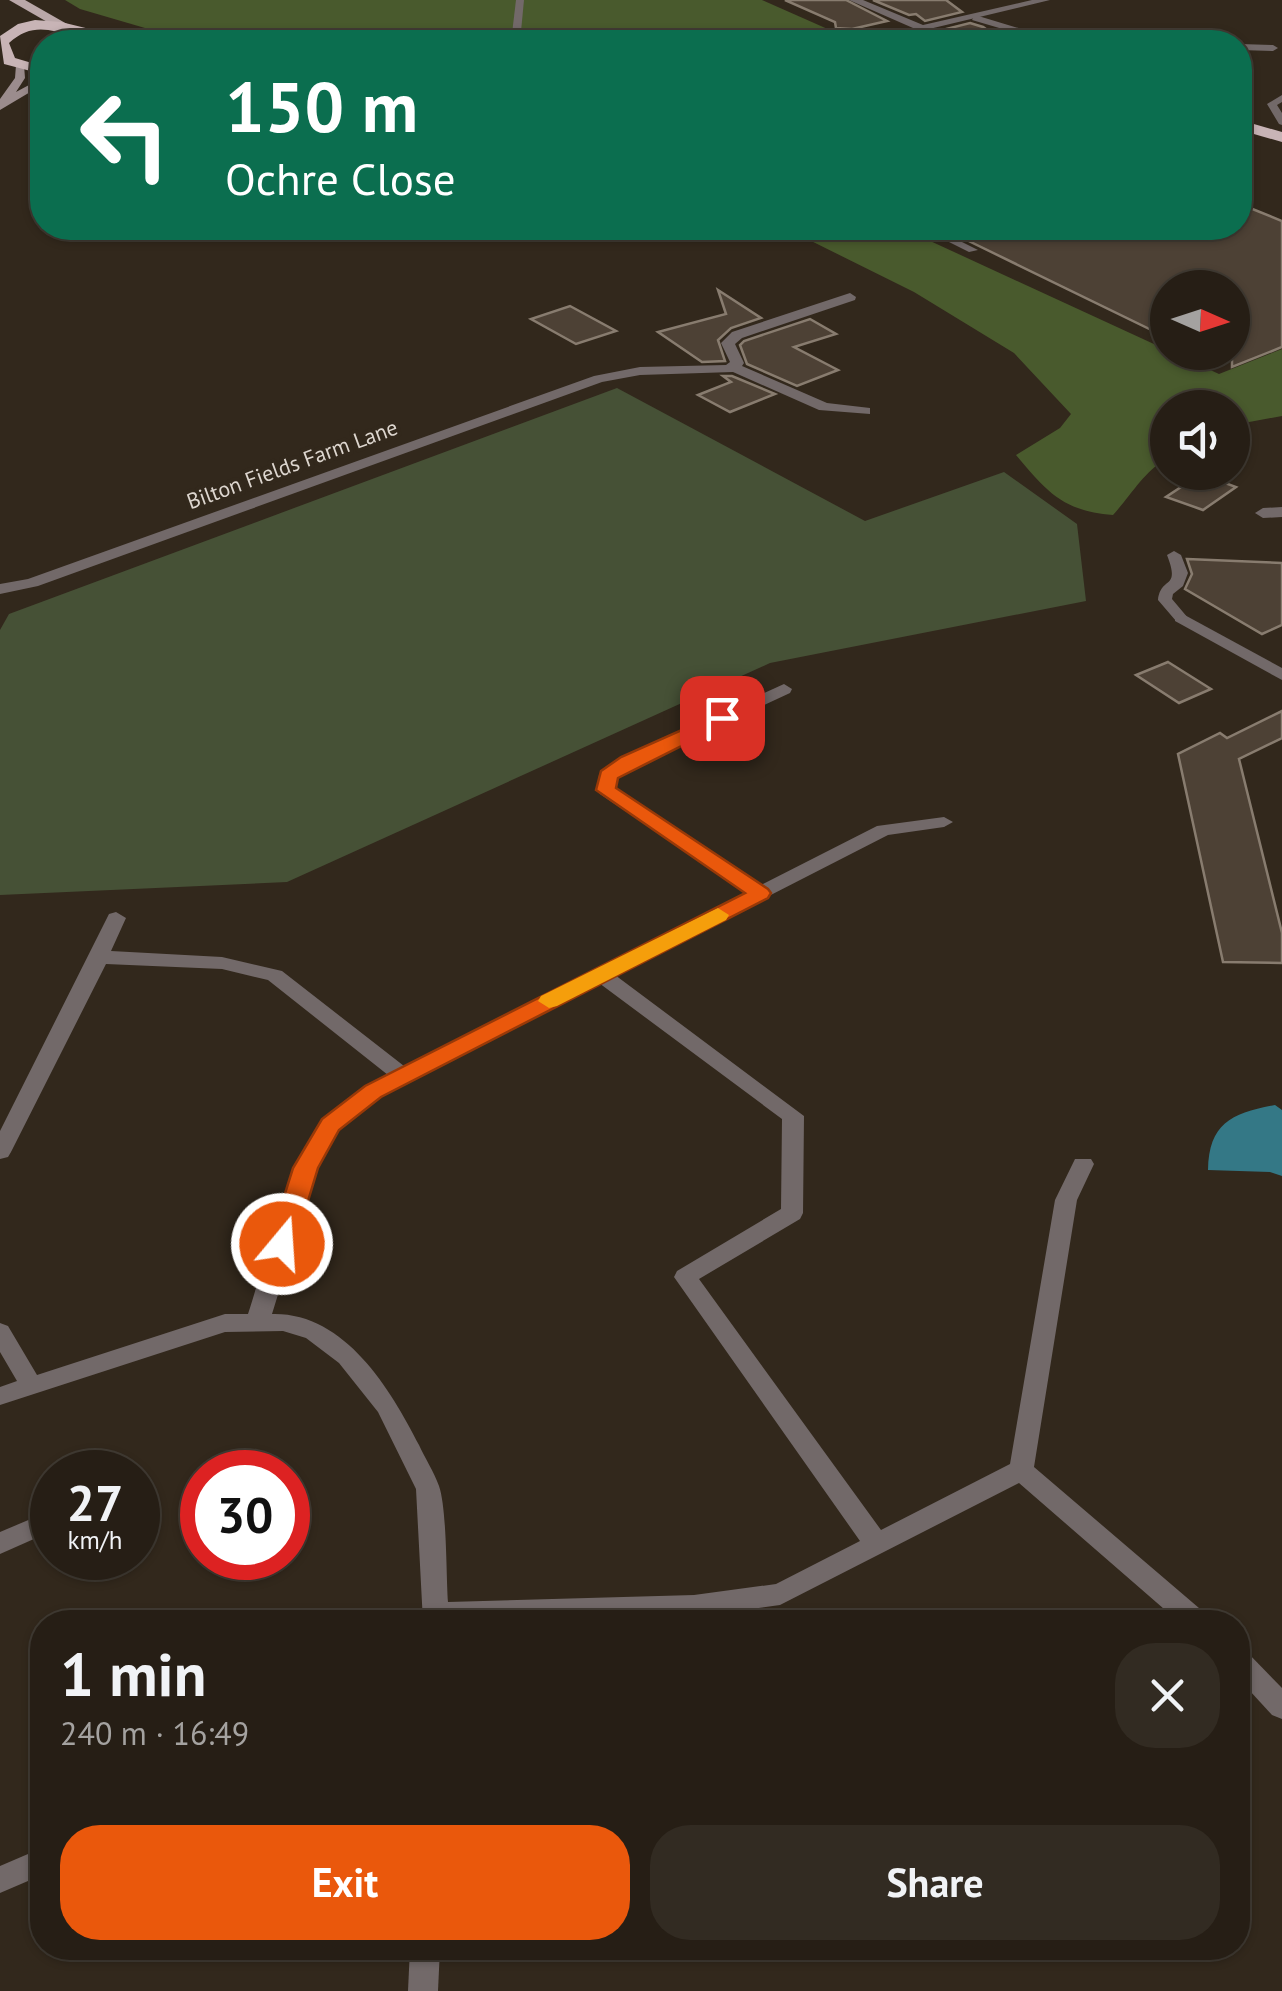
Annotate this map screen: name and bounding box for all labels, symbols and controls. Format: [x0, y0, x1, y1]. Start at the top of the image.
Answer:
text: 150 m [225, 61, 418, 151]
icon: left [60, 70, 190, 200]
text: Ochre Close [225, 149, 456, 207]
north arrow [1150, 270, 1250, 370]
map controls [1150, 270, 1250, 490]
button: sound [1150, 390, 1250, 490]
street label: Bilton Fields Farm Lane [183, 413, 401, 515]
pin [680, 676, 765, 761]
icon: arrive [695, 691, 750, 746]
position arrow [230, 1192, 334, 1296]
speed limit sign: 30 [180, 1450, 310, 1580]
text: 27 [67, 1470, 123, 1535]
text: km/h [68, 1524, 122, 1556]
text: 1 min [60, 1635, 206, 1713]
button: close [1115, 1643, 1220, 1748]
text: 240 m · 16:49 [60, 1712, 249, 1754]
button: Exit [60, 1825, 630, 1940]
button: Share [650, 1825, 1220, 1940]

